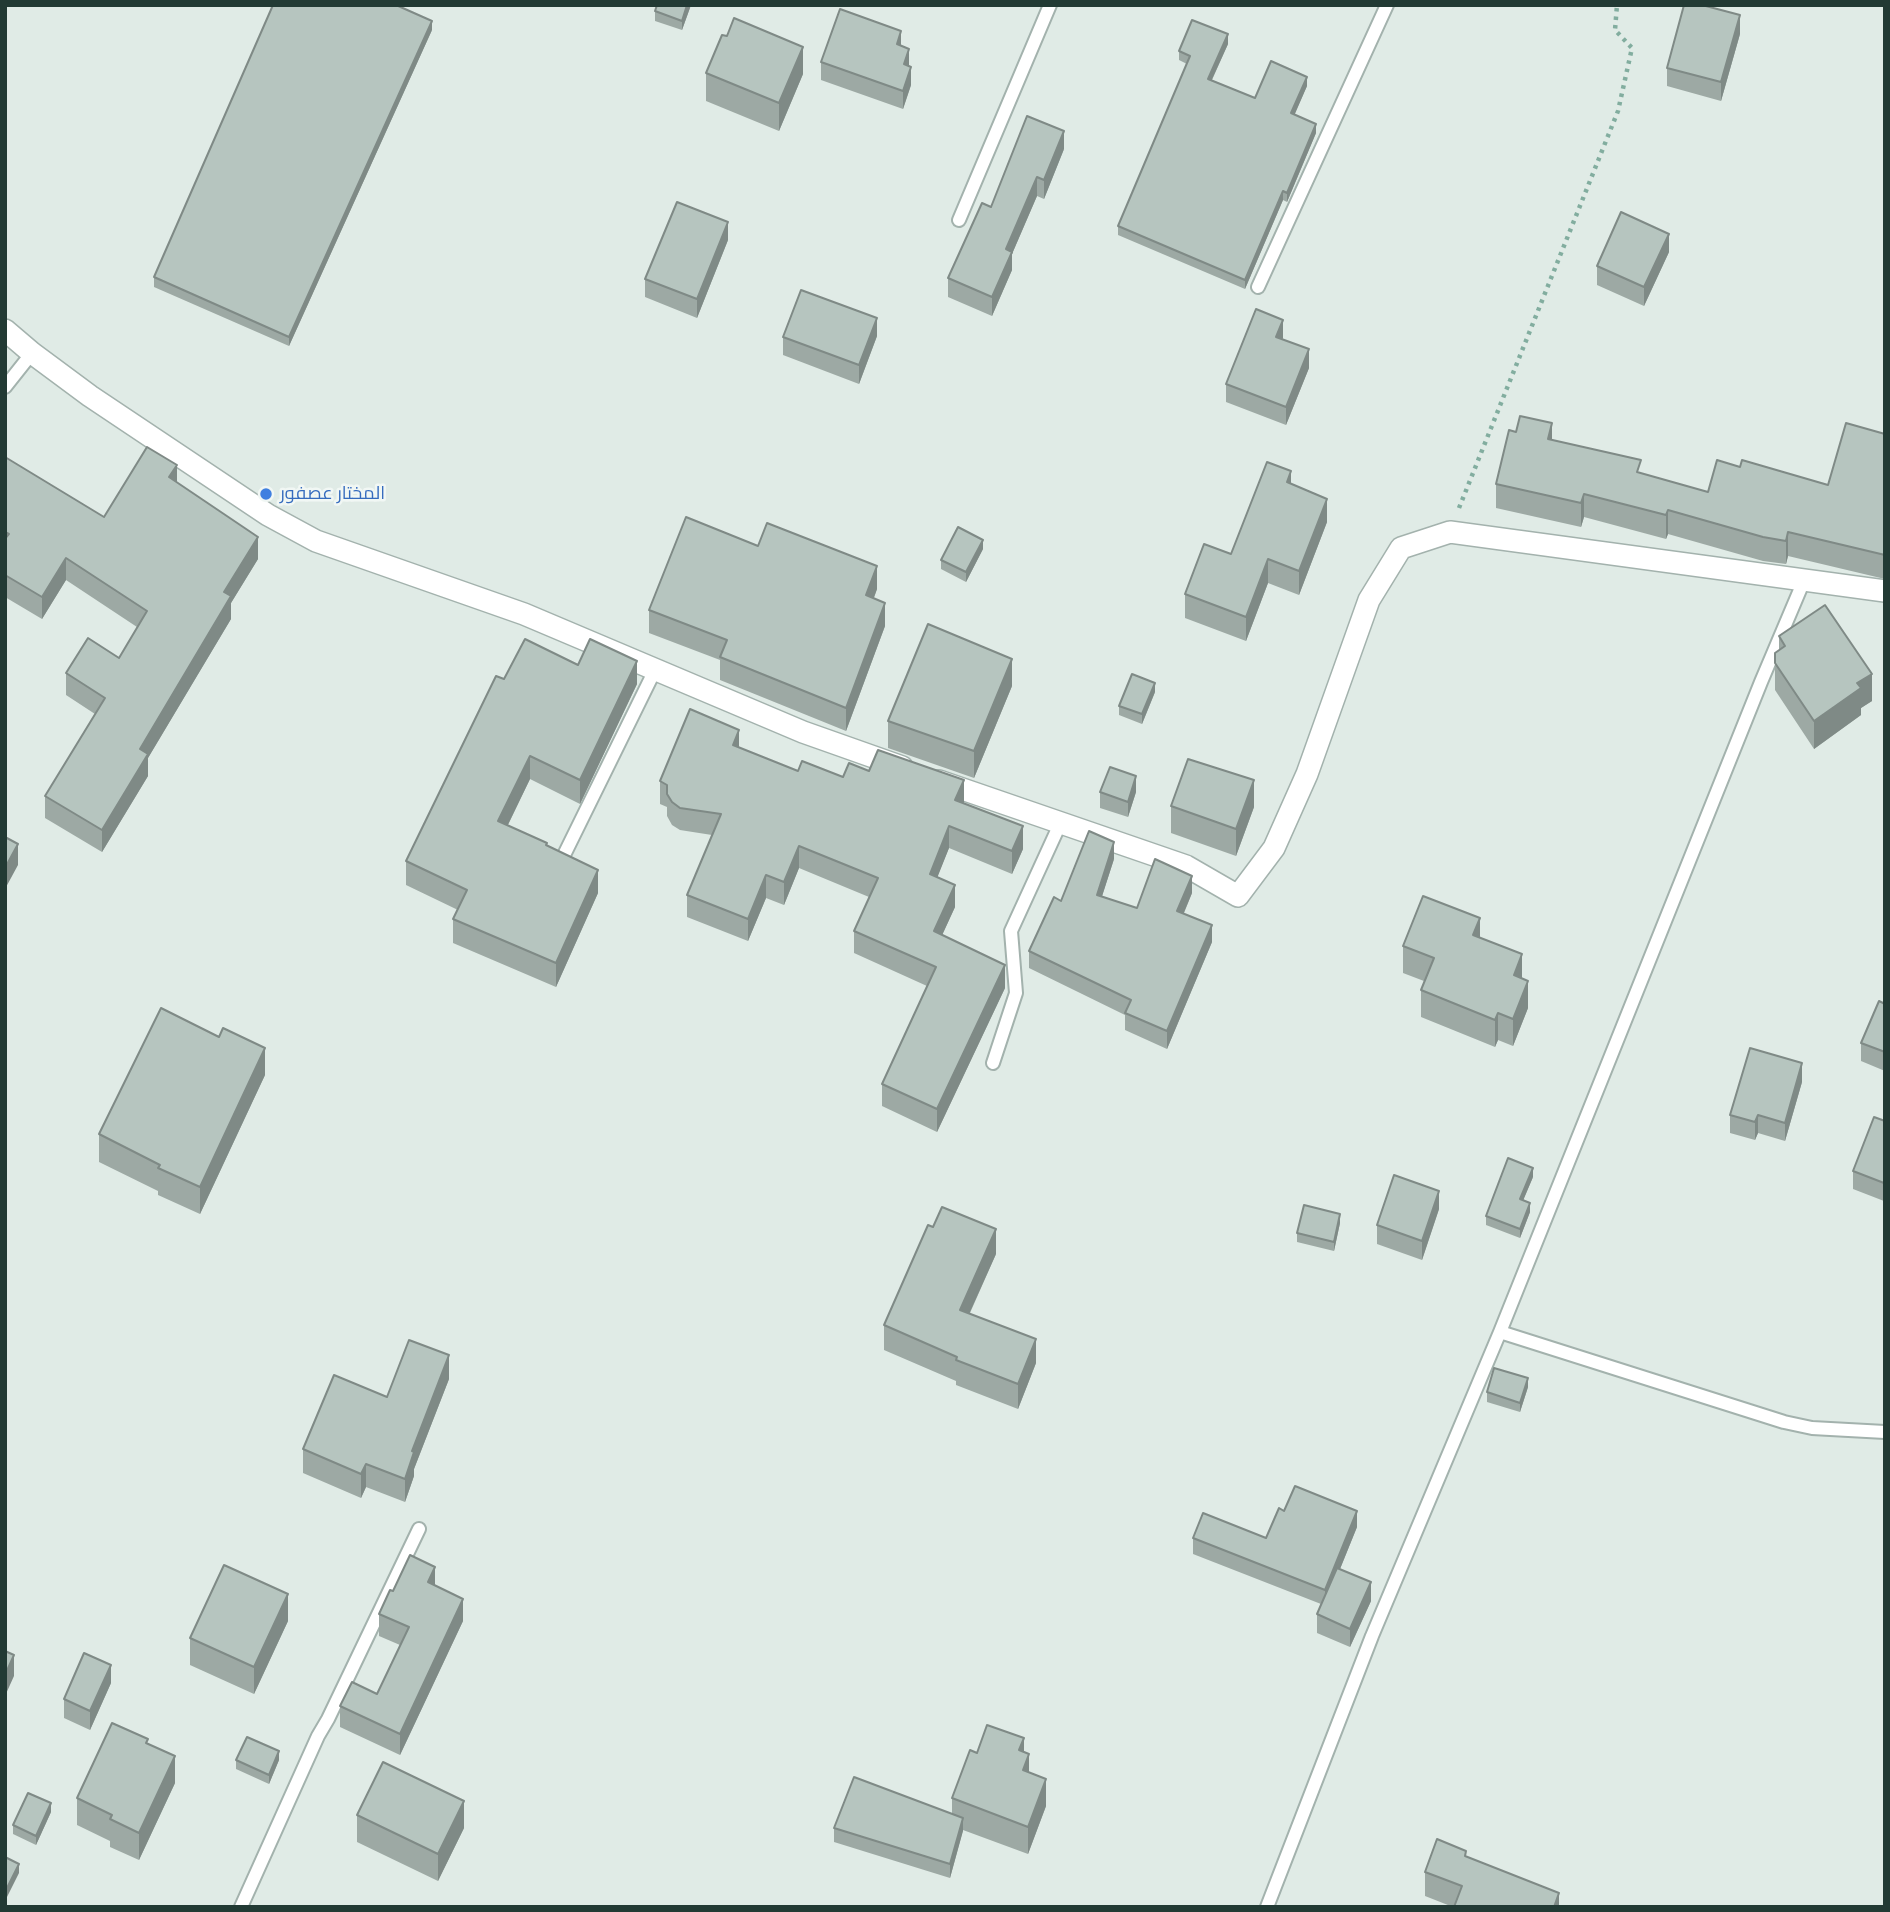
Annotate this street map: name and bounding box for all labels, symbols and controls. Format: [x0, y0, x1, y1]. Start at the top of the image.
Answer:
place label: المختار عصفور [280, 483, 385, 505]
marker: المختار عصفور [258, 486, 274, 502]

